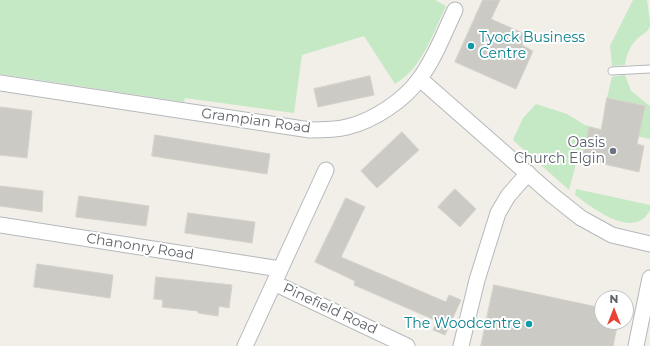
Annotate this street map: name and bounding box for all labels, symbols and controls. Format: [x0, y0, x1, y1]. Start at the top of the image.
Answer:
place label: Tyock Business Centre [479, 30, 585, 62]
marker: Tyock Business Centre [466, 41, 476, 51]
street label: Grampian Road [200, 105, 312, 137]
place label: Oasis Church Elgin [514, 135, 605, 168]
marker: Oasis Church Elgin [608, 146, 618, 156]
street label: Chanonry Road [85, 230, 195, 264]
street label: Pinefield Road [280, 280, 380, 338]
north arrow [594, 290, 634, 330]
text: N [610, 292, 618, 306]
place label: The Woodcentre [404, 316, 521, 332]
marker: The Woodcentre [524, 319, 534, 329]

